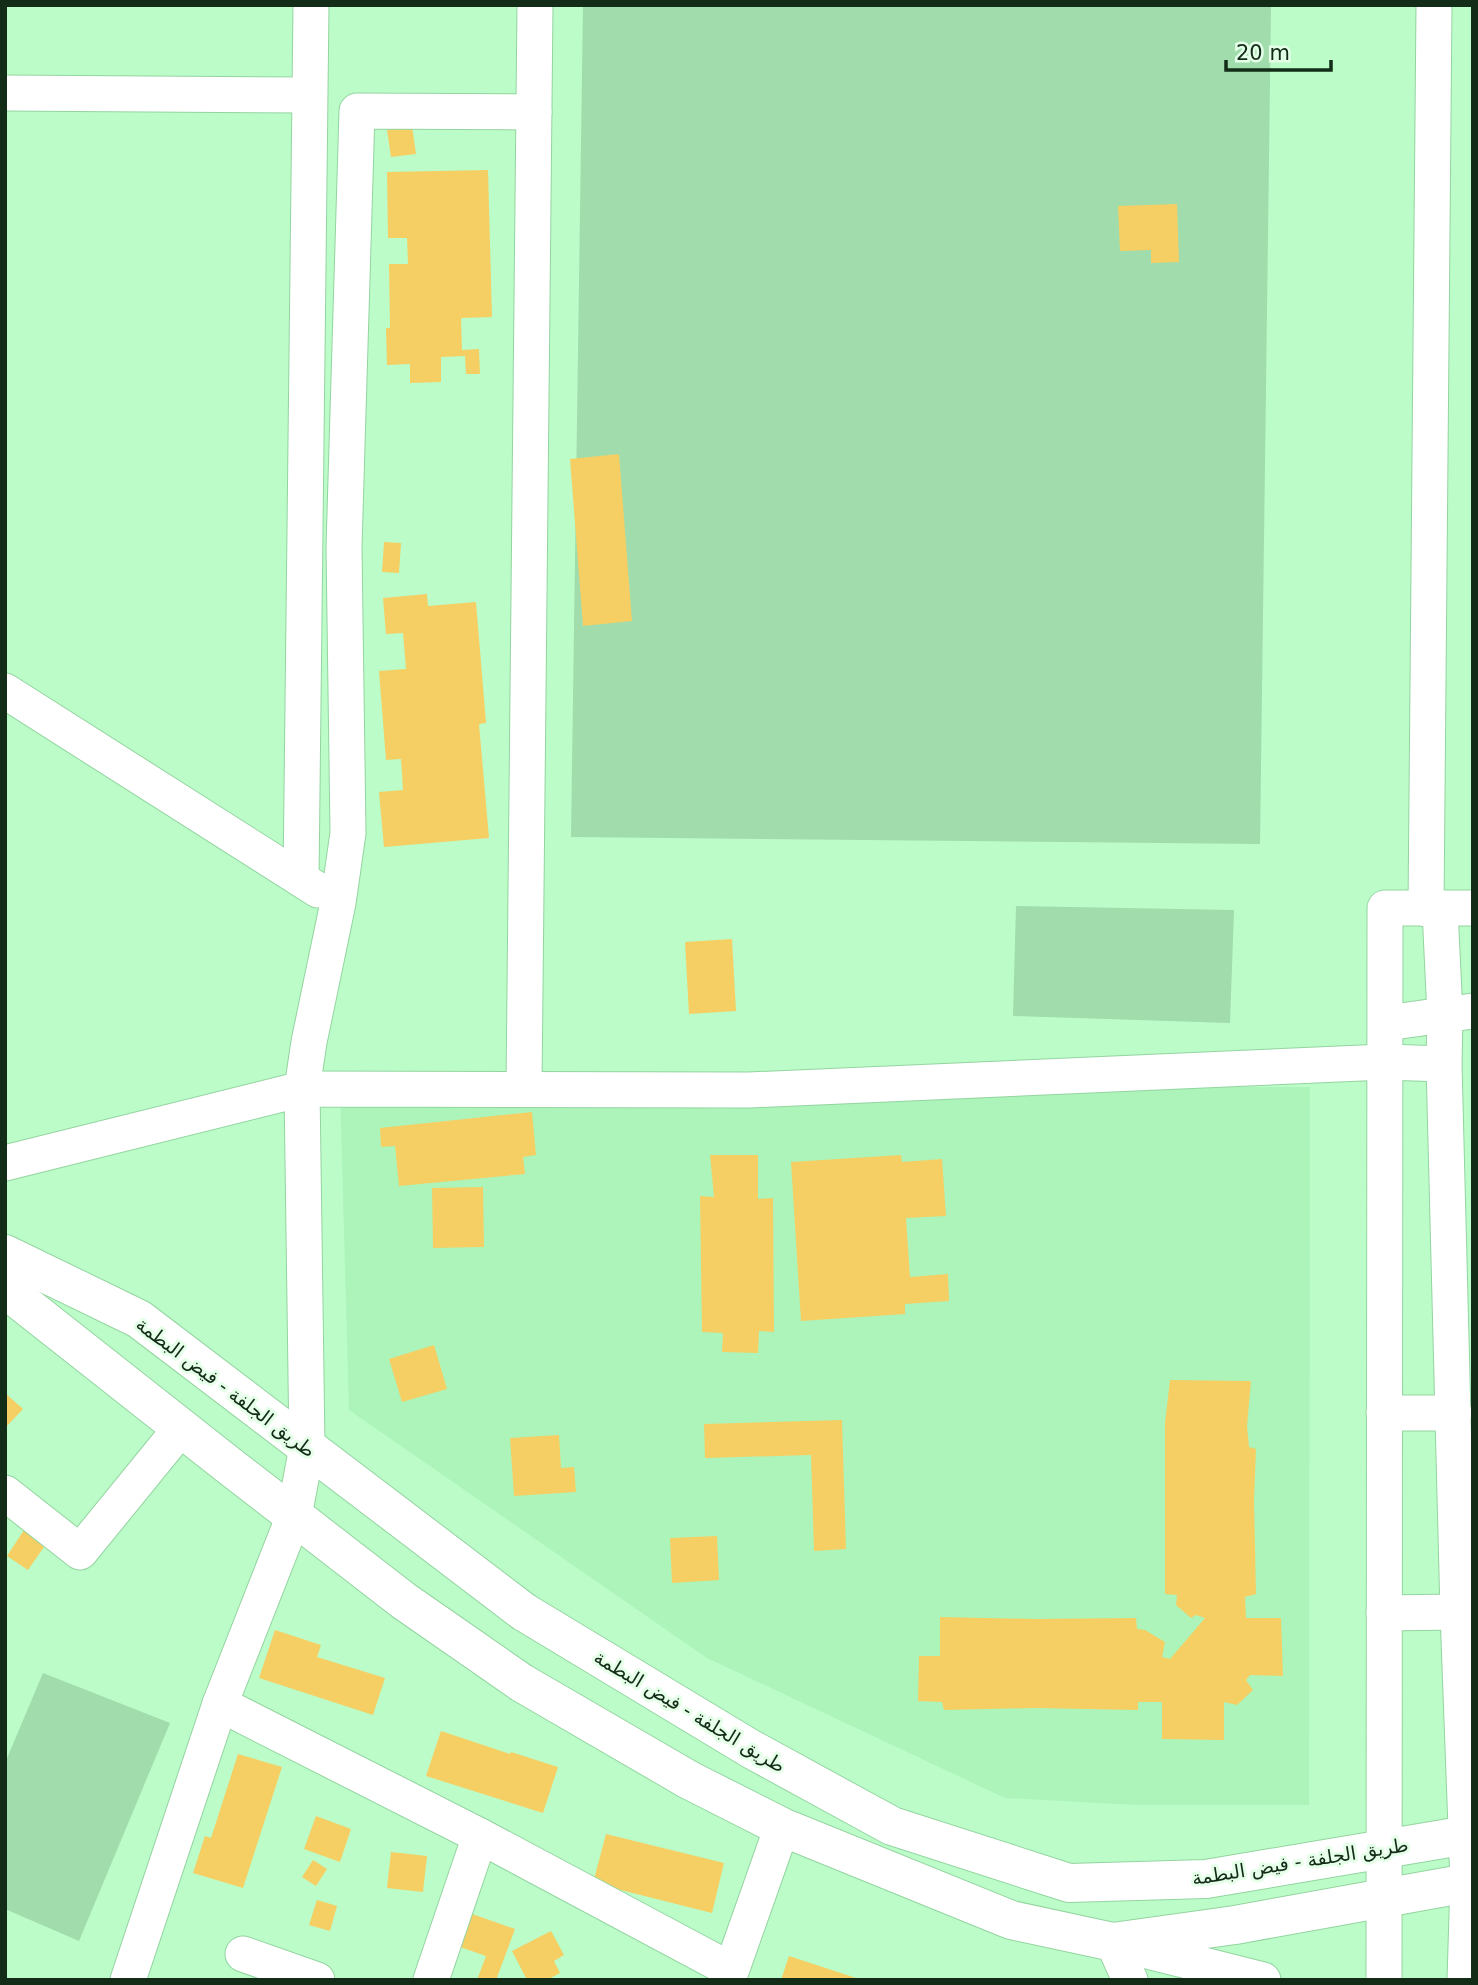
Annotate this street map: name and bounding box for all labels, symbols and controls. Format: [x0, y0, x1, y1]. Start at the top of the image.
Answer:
scale bar [1226, 28, 1331, 72]
text: 20 m [1236, 41, 1290, 65]
street label: طريق الجلفة - فيض البطمة [131, 1312, 320, 1462]
street label: طريق الجلفة - فيض البطمة [590, 1645, 789, 1778]
street label: طريق الجلفة - فيض البطمة [1190, 1833, 1410, 1890]

